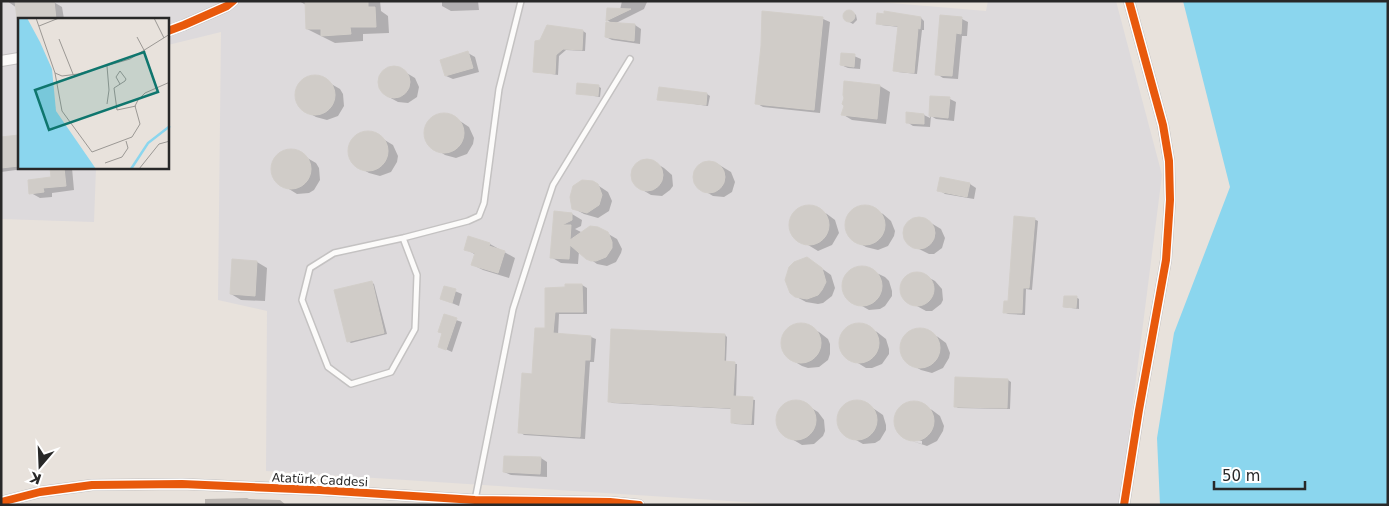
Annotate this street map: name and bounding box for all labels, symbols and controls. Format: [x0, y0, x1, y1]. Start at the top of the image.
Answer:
inset map [18, 18, 169, 169]
north arrow [15, 441, 65, 491]
scale bar [1214, 458, 1305, 490]
text: 50 m [1222, 467, 1260, 485]
text: K [27, 469, 44, 488]
street label: Atatürk Caddesi [272, 470, 368, 490]

